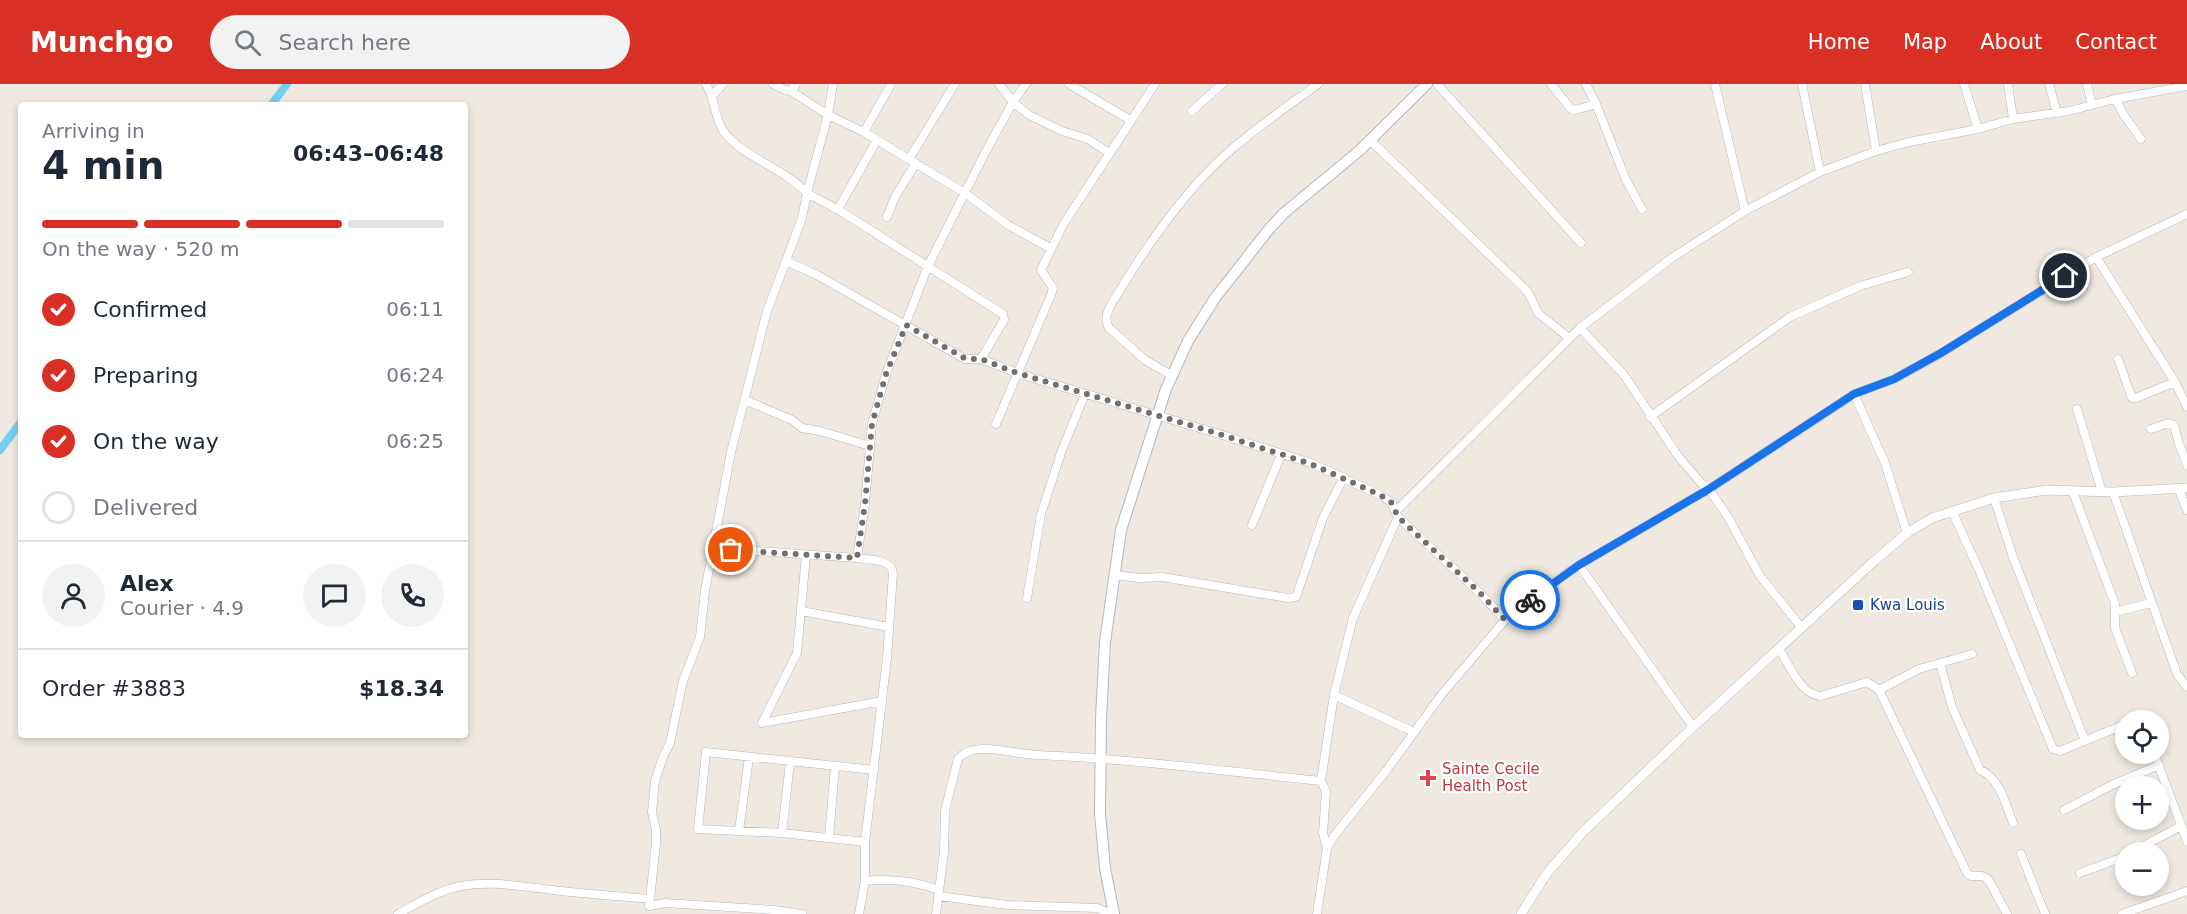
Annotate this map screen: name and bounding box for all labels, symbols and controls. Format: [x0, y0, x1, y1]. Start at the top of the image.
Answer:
search box [210, 15, 630, 69]
text: Munchgo [30, 26, 174, 59]
icon: search [231, 26, 264, 59]
text: Search here [279, 30, 411, 55]
text: Home [1808, 30, 1870, 54]
text: Map [1903, 30, 1947, 54]
text: About [1980, 30, 2042, 54]
text: Contact [2075, 30, 2157, 54]
text: Arriving in [42, 119, 145, 143]
text: 06:43–06:48 [293, 141, 444, 166]
text: 4 min [42, 143, 164, 188]
text: On the way · 520 m [42, 237, 240, 261]
pin [2039, 250, 2090, 301]
icon: home [2048, 259, 2081, 292]
icon: check [42, 293, 75, 326]
text: Confirmed [93, 297, 207, 322]
text: 06:11 [386, 297, 444, 321]
icon: check [42, 359, 75, 392]
text: Preparing [93, 363, 199, 388]
text: 06:24 [386, 363, 444, 387]
icon: check [42, 425, 75, 458]
text: On the way [93, 429, 219, 454]
text: 06:25 [386, 429, 444, 453]
text: Delivered [93, 495, 198, 520]
pin [705, 524, 756, 575]
icon: bag [714, 533, 747, 566]
button: person [42, 564, 105, 627]
button: chat [303, 564, 366, 627]
button: phone [381, 564, 444, 627]
courier [1500, 570, 1560, 630]
text: Alex [120, 571, 174, 596]
icon: bike [1514, 584, 1547, 617]
text: Courier · 4.9 [120, 596, 244, 620]
place label: Kwa Louis [1870, 596, 1945, 614]
marker: Kwa Louis [1851, 598, 1865, 612]
text: Order #3883 [42, 676, 186, 701]
text: $18.34 [359, 676, 444, 701]
map controls [2115, 710, 2169, 896]
button: locate [2115, 710, 2169, 764]
place label: Sainte Cecile Health Post [1442, 760, 1540, 795]
marker: Sainte Cecile Health Post [1419, 769, 1437, 787]
button: + [2115, 776, 2169, 830]
button: − [2115, 842, 2169, 896]

